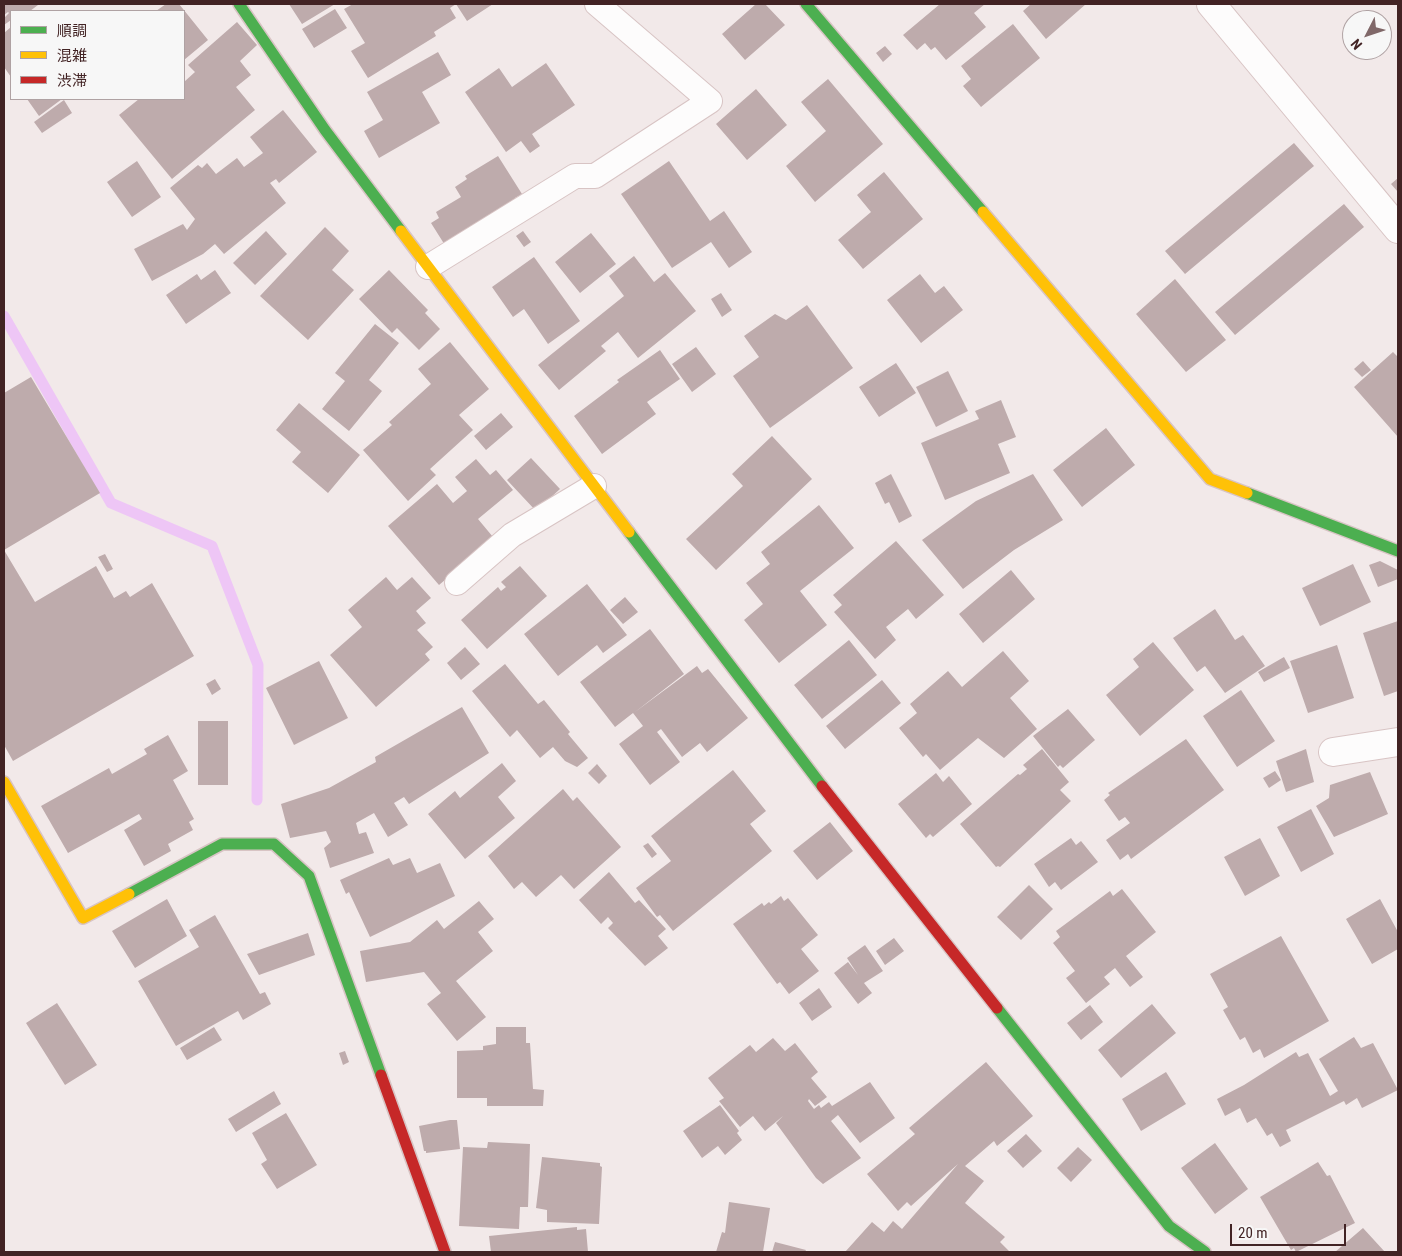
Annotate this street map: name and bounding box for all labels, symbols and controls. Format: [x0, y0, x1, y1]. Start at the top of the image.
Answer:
legend [10, 10, 185, 100]
north arrow [1342, 10, 1392, 60]
text: 順調 [57, 22, 87, 40]
text: N [1348, 36, 1365, 53]
text: 混雑 [57, 47, 87, 65]
text: 渋滞 [57, 72, 87, 90]
scale bar [1232, 1214, 1348, 1246]
text: 20 m [1238, 1224, 1268, 1242]

